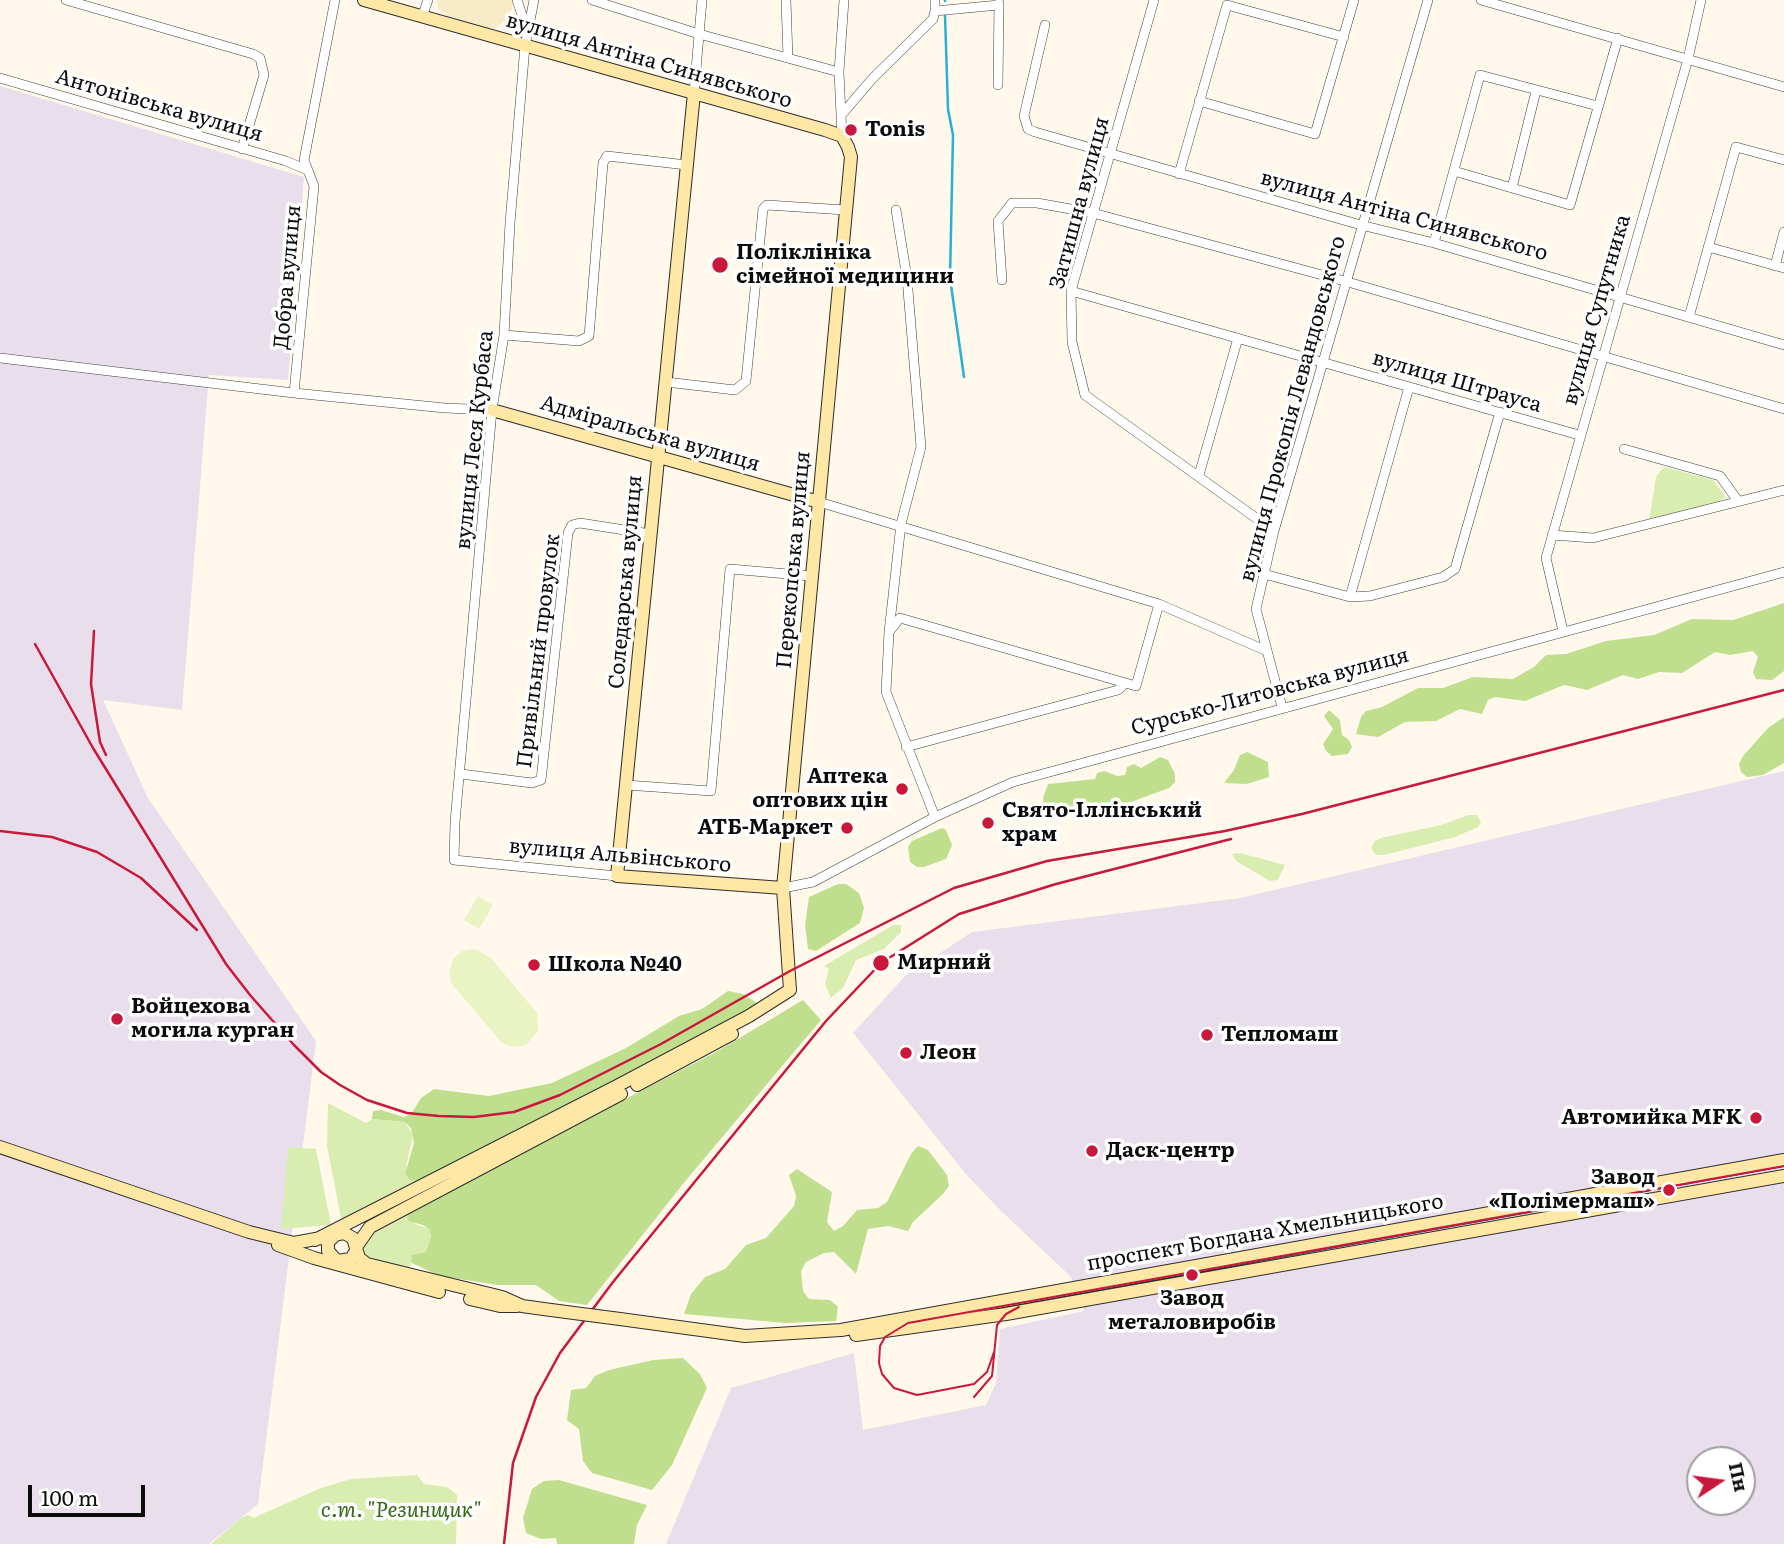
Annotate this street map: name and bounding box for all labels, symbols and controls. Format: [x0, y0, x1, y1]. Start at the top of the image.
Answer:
street label: вулиця Антіна Синявського [503, 8, 795, 114]
street label: Антонівська вулиця [52, 64, 266, 148]
street label: Затишна вулиця [1045, 114, 1115, 292]
place label: Tonis [865, 117, 925, 143]
marker: Tonis [843, 122, 859, 138]
street label: вулиця Антіна Синявського [1257, 165, 1551, 267]
street label: Добра вулиця [269, 204, 307, 350]
street label: вулиця Супутника [1558, 212, 1636, 408]
street label: вулиця Прокопія Левандовського [1235, 233, 1351, 585]
place label: Поліклініка сімейної медицини [736, 240, 954, 290]
marker: Поліклініка сімейної медицини [710, 255, 730, 275]
street label: вулиця Леся Курбаса [451, 329, 499, 551]
street label: вулиця Штрауса [1369, 346, 1545, 418]
street label: Адміральська вулиця [537, 391, 763, 477]
street label: Перекопська вулиця [772, 450, 816, 670]
street label: Соледарська вулиця [604, 474, 648, 690]
street label: Привільний провулок [512, 533, 566, 769]
street label: Сурсько-Литовська вулиця [1128, 643, 1412, 741]
place label: Аптека оптових цін [752, 764, 888, 814]
marker: Аптека оптових цін [894, 781, 910, 797]
place label: Свято-Іллінський храм [1002, 798, 1202, 848]
place label: АТБ-Маркет [697, 815, 833, 841]
marker: Свято-Іллінський храм [980, 815, 996, 831]
marker: АТБ-Маркет [839, 820, 855, 836]
street label: вулиця Альвінського [508, 834, 732, 878]
place label: Мирний [897, 950, 991, 976]
place label: Школа №40 [548, 952, 682, 978]
marker: Мирний [871, 953, 891, 973]
marker: Школа №40 [526, 957, 542, 973]
place label: Войцехова могила курган [131, 994, 294, 1044]
marker: Войцехова могила курган [109, 1011, 125, 1027]
place label: Тепломаш [1221, 1022, 1338, 1048]
marker: Тепломаш [1199, 1027, 1215, 1043]
place label: Леон [920, 1040, 976, 1066]
marker: Леон [898, 1045, 914, 1061]
place label: Автомийка MFK [1561, 1105, 1742, 1131]
marker: Автомийка MFK [1748, 1110, 1764, 1126]
place label: Даск-центр [1106, 1138, 1235, 1164]
marker: Даск-центр [1084, 1143, 1100, 1159]
place label: Завод «Полімермаш» [1489, 1165, 1655, 1215]
marker: Завод «Полімермаш» [1661, 1182, 1677, 1198]
street label: проспект Богдана Хмельницького [1085, 1189, 1445, 1277]
marker: Завод металовиробів [1184, 1267, 1200, 1283]
place label: Завод металовиробів [1108, 1286, 1276, 1336]
north arrow [1686, 1446, 1756, 1516]
text: Пн [1723, 1459, 1756, 1494]
scale bar [32, 1470, 149, 1514]
text: 100 m [41, 1481, 98, 1512]
park label: с.т. "Резинщик" [321, 1498, 481, 1524]

